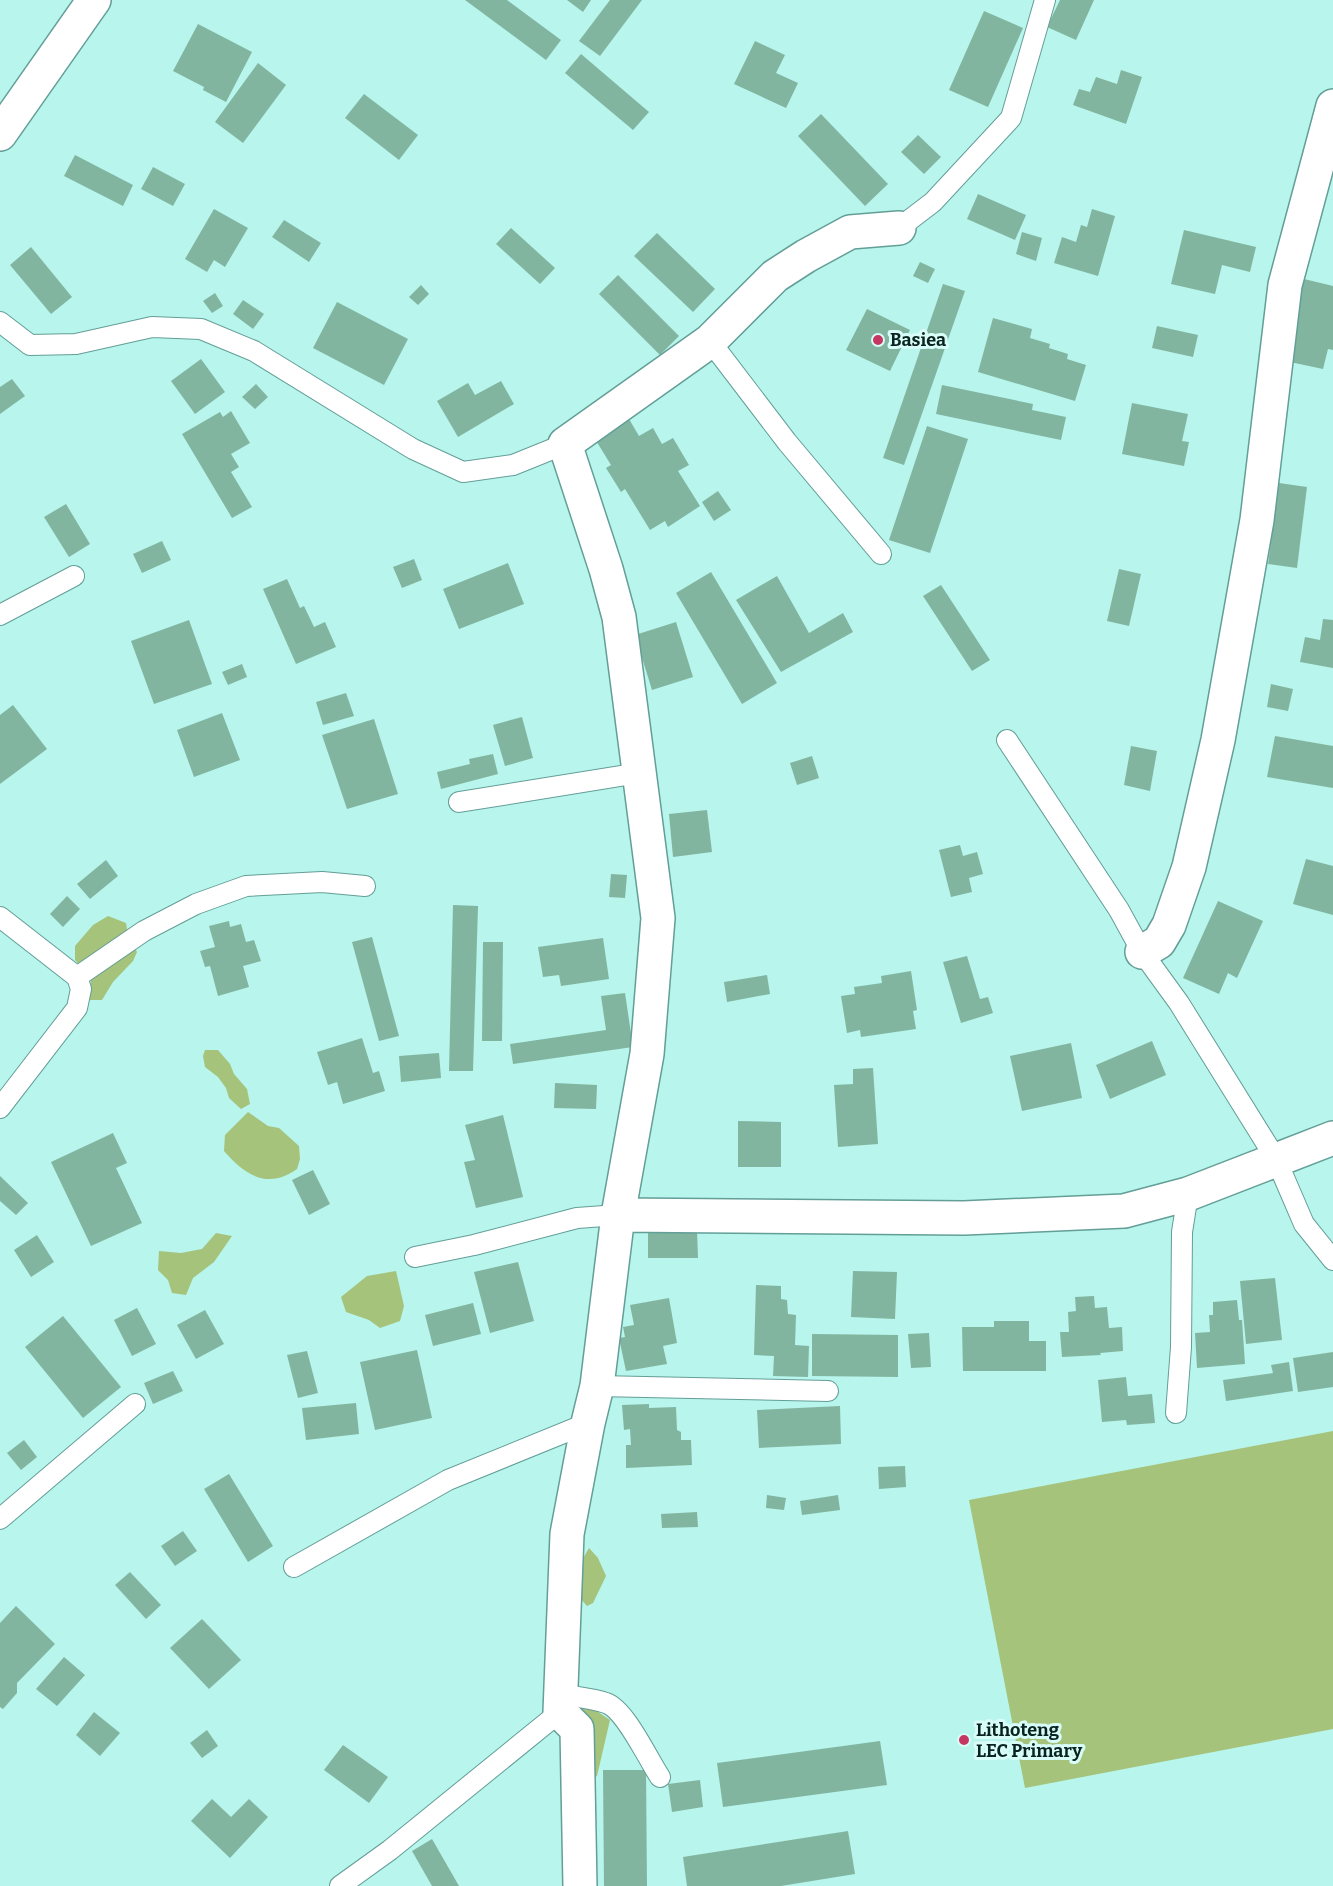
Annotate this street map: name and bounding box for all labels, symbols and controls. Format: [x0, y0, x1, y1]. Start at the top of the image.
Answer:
place label: Basiea [890, 329, 946, 351]
marker: Basiea [871, 333, 885, 347]
place label: Lithoteng LEC Primary [976, 1719, 1083, 1762]
marker: Lithoteng LEC Primary [957, 1733, 971, 1747]

